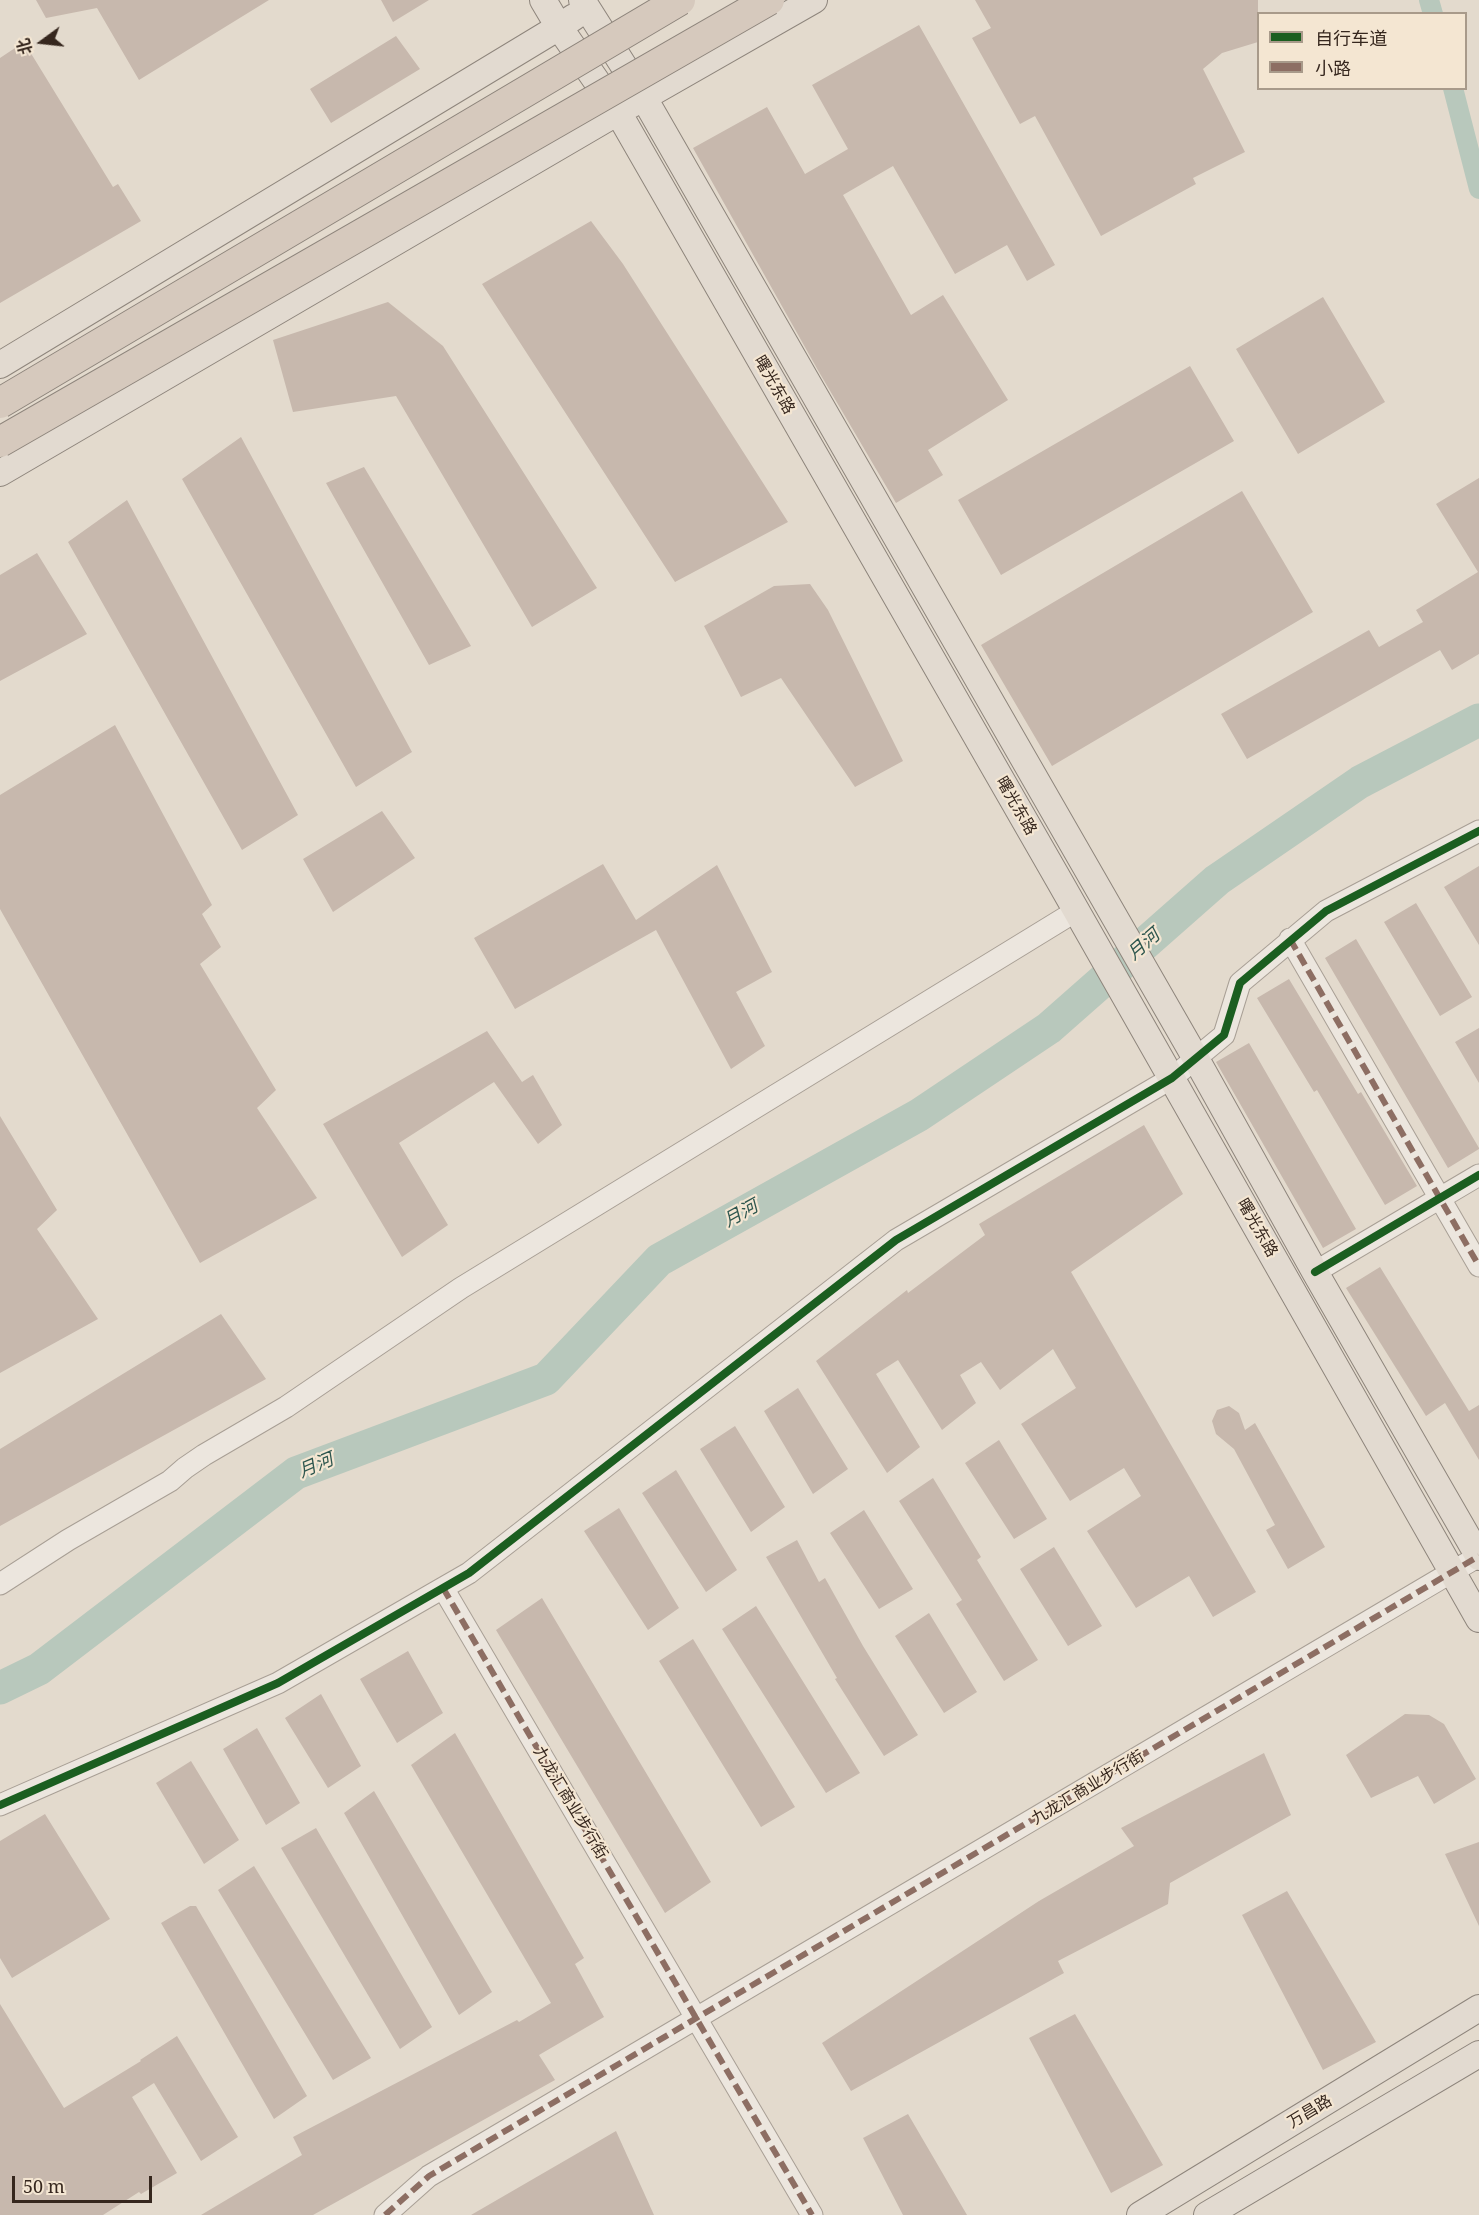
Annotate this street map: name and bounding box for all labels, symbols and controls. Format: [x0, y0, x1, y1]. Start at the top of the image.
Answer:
north arrow [12, 12, 72, 72]
legend [1257, 12, 1467, 90]
text: 自行车道 [1315, 26, 1387, 50]
text: 北 [12, 36, 37, 57]
text: 小路 [1315, 56, 1351, 80]
street label: 曙光东路 [750, 352, 798, 418]
street label: 曙光东路 [992, 773, 1040, 839]
water label: 月河 [1123, 925, 1165, 965]
street label: 曙光东路 [1233, 1195, 1281, 1261]
water label: 月河 [720, 1196, 762, 1232]
water label: 月河 [295, 1449, 337, 1483]
street label: 九龙汇商业步行街 [529, 1743, 611, 1863]
street label: 九龙汇商业步行街 [1028, 1747, 1148, 1829]
street label: 万昌路 [1284, 2091, 1336, 2133]
scale bar [15, 2164, 154, 2202]
text: 50 m [23, 2174, 65, 2198]

